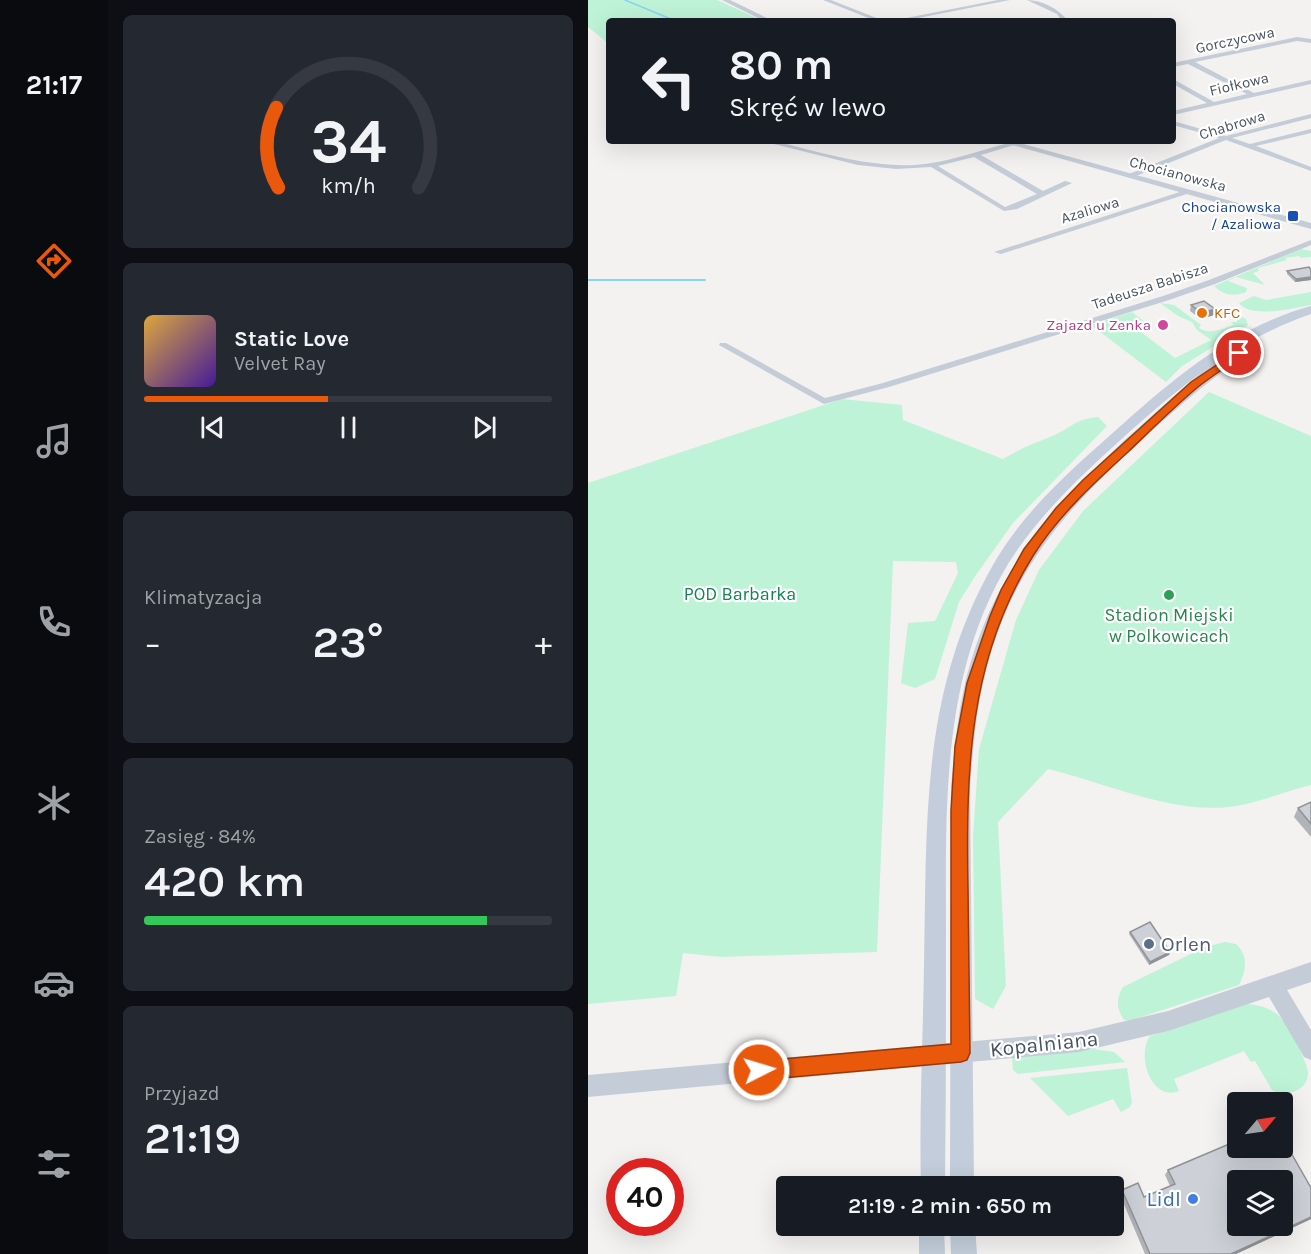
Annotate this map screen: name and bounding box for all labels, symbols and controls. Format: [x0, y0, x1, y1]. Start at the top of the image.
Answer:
street label: Gorczycowa [1194, 23, 1276, 57]
text: 80 m [729, 40, 833, 90]
icon: left [630, 42, 708, 120]
street label: Fiołkowa [1207, 68, 1271, 100]
text: 21:17 [26, 69, 82, 101]
text: Skręć w lewo [729, 91, 886, 123]
text: 34 [310, 106, 386, 179]
street label: Chabrowa [1197, 106, 1267, 144]
street label: Chocianowska [1128, 152, 1228, 196]
text: km/h [321, 174, 375, 199]
street label: Azaliowa [1059, 193, 1121, 227]
place label: Chocianowska / Azaliowa [1181, 198, 1281, 233]
marker: Chocianowska / Azaliowa [1286, 209, 1300, 223]
icon: directions [33, 240, 75, 282]
street label: Tadeusza Babisza [1090, 259, 1210, 313]
place label: KFC [1214, 304, 1240, 322]
marker: KFC [1195, 306, 1209, 320]
place label: Zajazd u Zenka [1046, 316, 1151, 334]
marker: Zajazd u Zenka [1156, 318, 1170, 332]
text: Static Love [234, 326, 349, 352]
pin [1213, 327, 1264, 378]
icon: arrive [1222, 336, 1255, 369]
text: Velvet Ray [234, 352, 326, 375]
icon: previous [196, 411, 229, 444]
icon: pause [332, 411, 365, 444]
icon: next [468, 411, 501, 444]
icon: music [33, 420, 75, 462]
park label: POD Barbarka [684, 583, 796, 605]
text: Klimatyzacja [144, 586, 262, 609]
marker: Stadion Miejski w Polkowicach [1162, 588, 1176, 602]
icon: phone [33, 601, 75, 643]
place label: Stadion Miejski w Polkowicach [1104, 604, 1234, 647]
text: 23° [312, 616, 384, 668]
text: − [144, 624, 161, 662]
text: + [535, 624, 552, 662]
icon: climate [33, 782, 75, 824]
text: Zasięg · 84% [144, 825, 256, 848]
text: 420 km [144, 855, 305, 907]
place label: Orlen [1161, 932, 1211, 956]
marker: Orlen [1142, 937, 1156, 951]
icon: car [33, 962, 75, 1004]
street label: Kopalniana [989, 1026, 1099, 1062]
position arrow [727, 1038, 791, 1102]
text: Przyjazd [144, 1082, 220, 1105]
north arrow [1227, 1092, 1293, 1158]
map controls [1227, 1092, 1293, 1236]
text: 21:19 [144, 1112, 241, 1164]
icon: filters [33, 1143, 75, 1185]
speed limit sign: 40 [606, 1158, 684, 1236]
button: layers [1227, 1170, 1293, 1236]
place label: Lidl [1147, 1187, 1181, 1211]
marker: Lidl [1186, 1192, 1200, 1206]
text: 21:19 · 2 min · 650 m [848, 1193, 1052, 1219]

